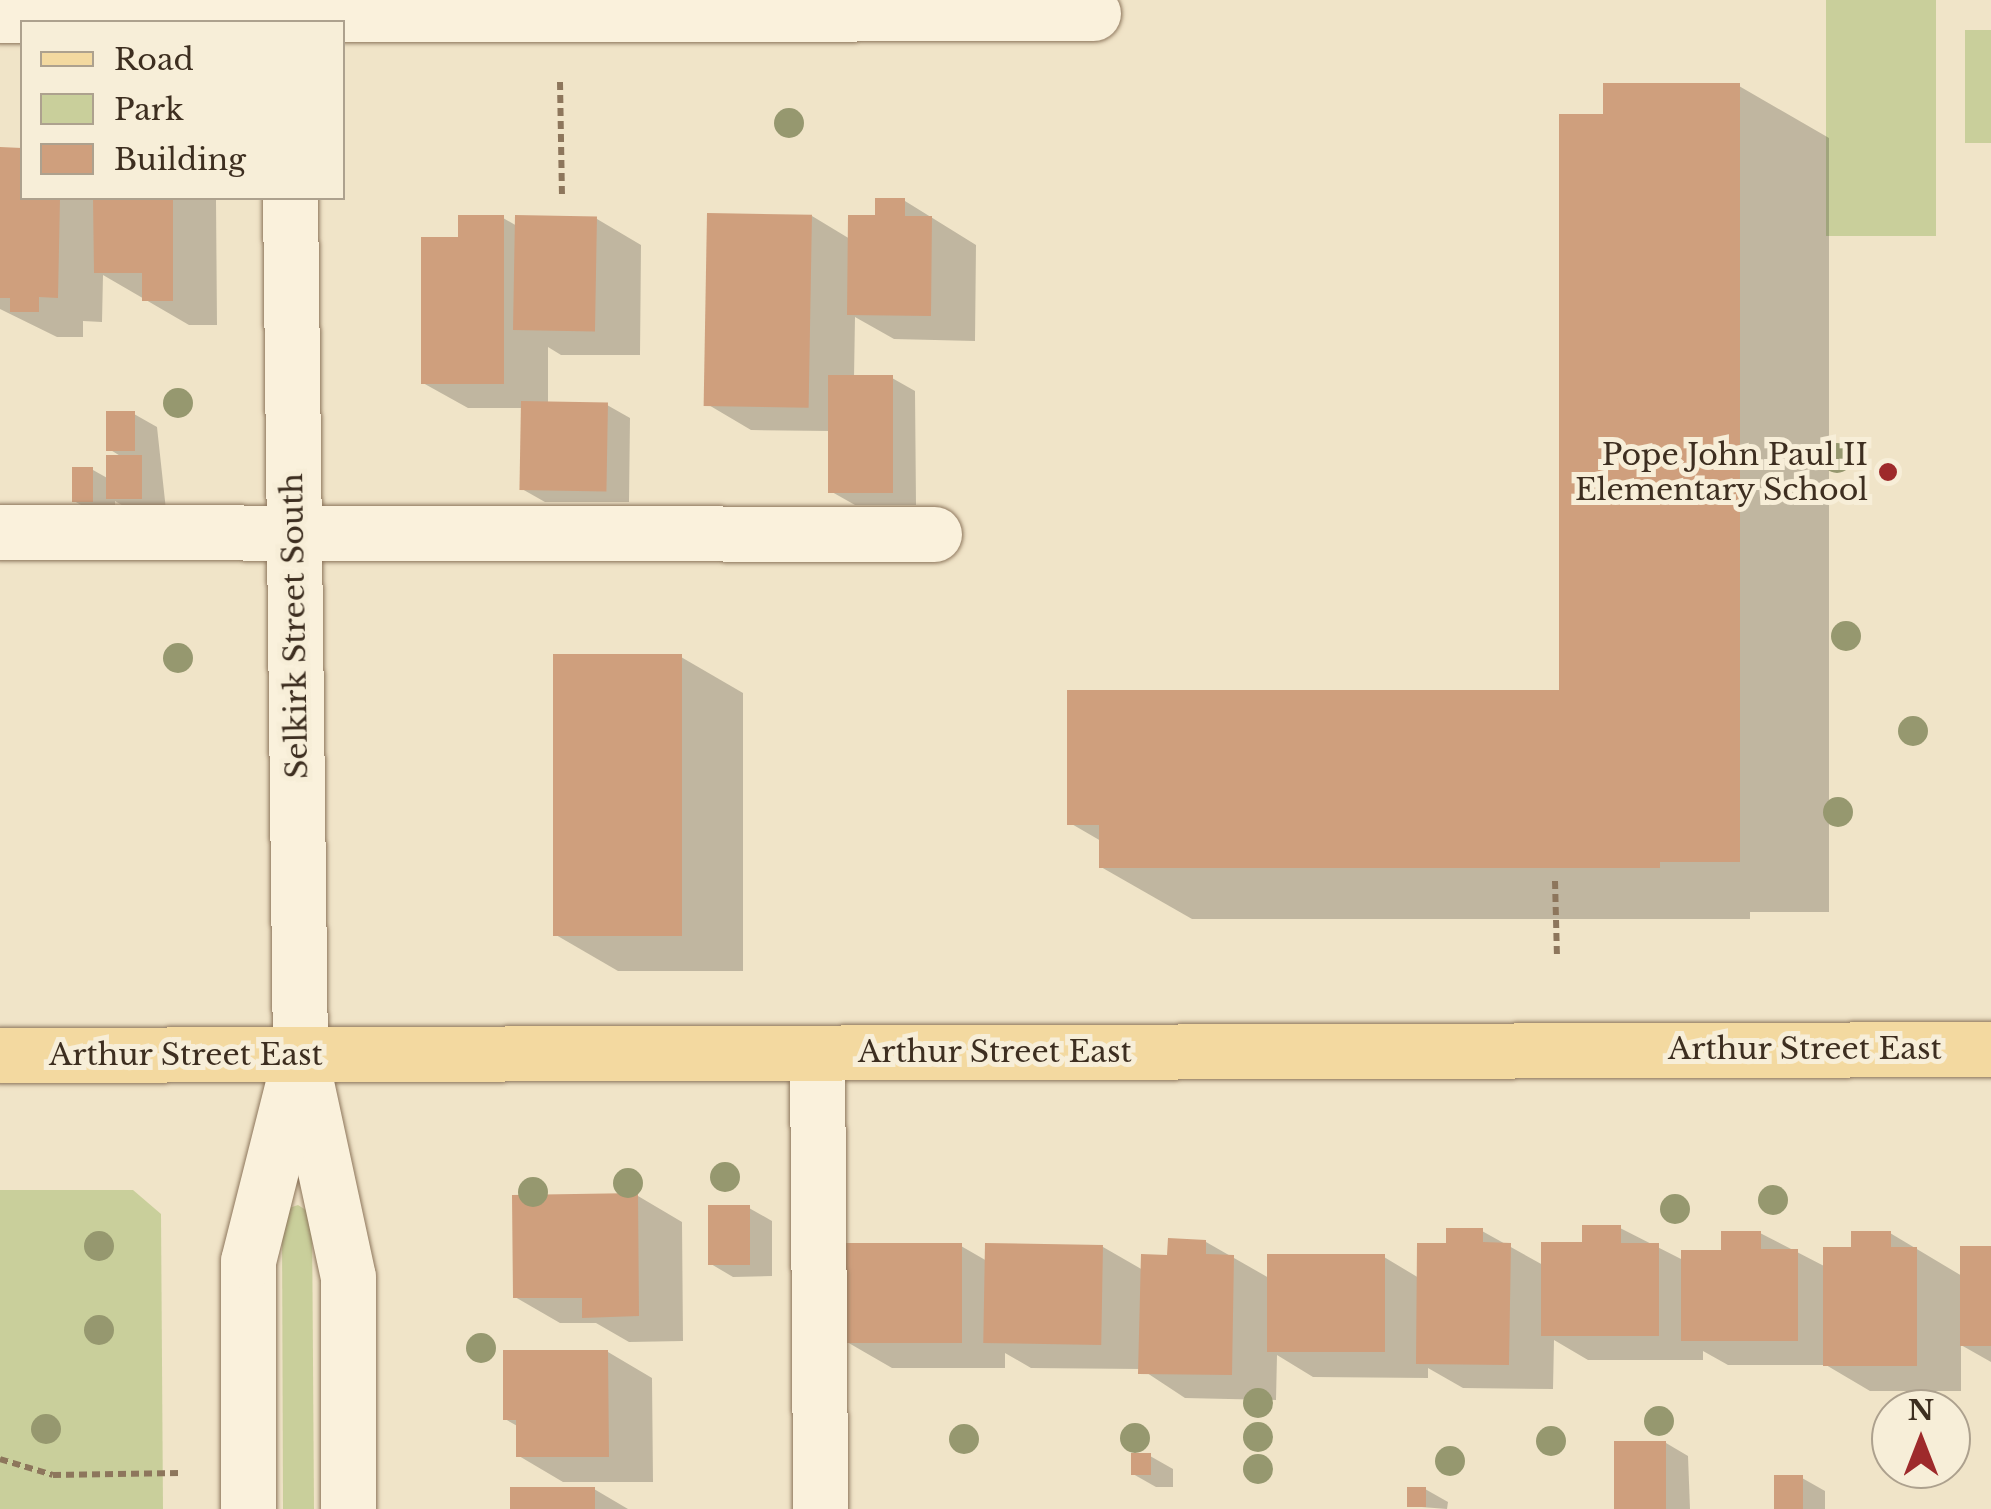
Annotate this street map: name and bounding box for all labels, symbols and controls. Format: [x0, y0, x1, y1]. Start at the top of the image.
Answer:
legend [20, 20, 345, 200]
text: Road [114, 41, 194, 78]
text: Park [114, 91, 184, 128]
text: Building [114, 141, 246, 178]
place label: Pope John Paul II Elementary School [1574, 437, 1868, 508]
marker: Pope John Paul II Elementary School [1877, 461, 1899, 483]
street label: Selkirk Street South [274, 473, 316, 779]
street label: Arthur Street East [1668, 1031, 1942, 1067]
street label: Arthur Street East [858, 1034, 1132, 1070]
street label: Arthur Street East [49, 1037, 323, 1073]
north arrow [1871, 1389, 1971, 1489]
text: N [1908, 1393, 1934, 1428]

